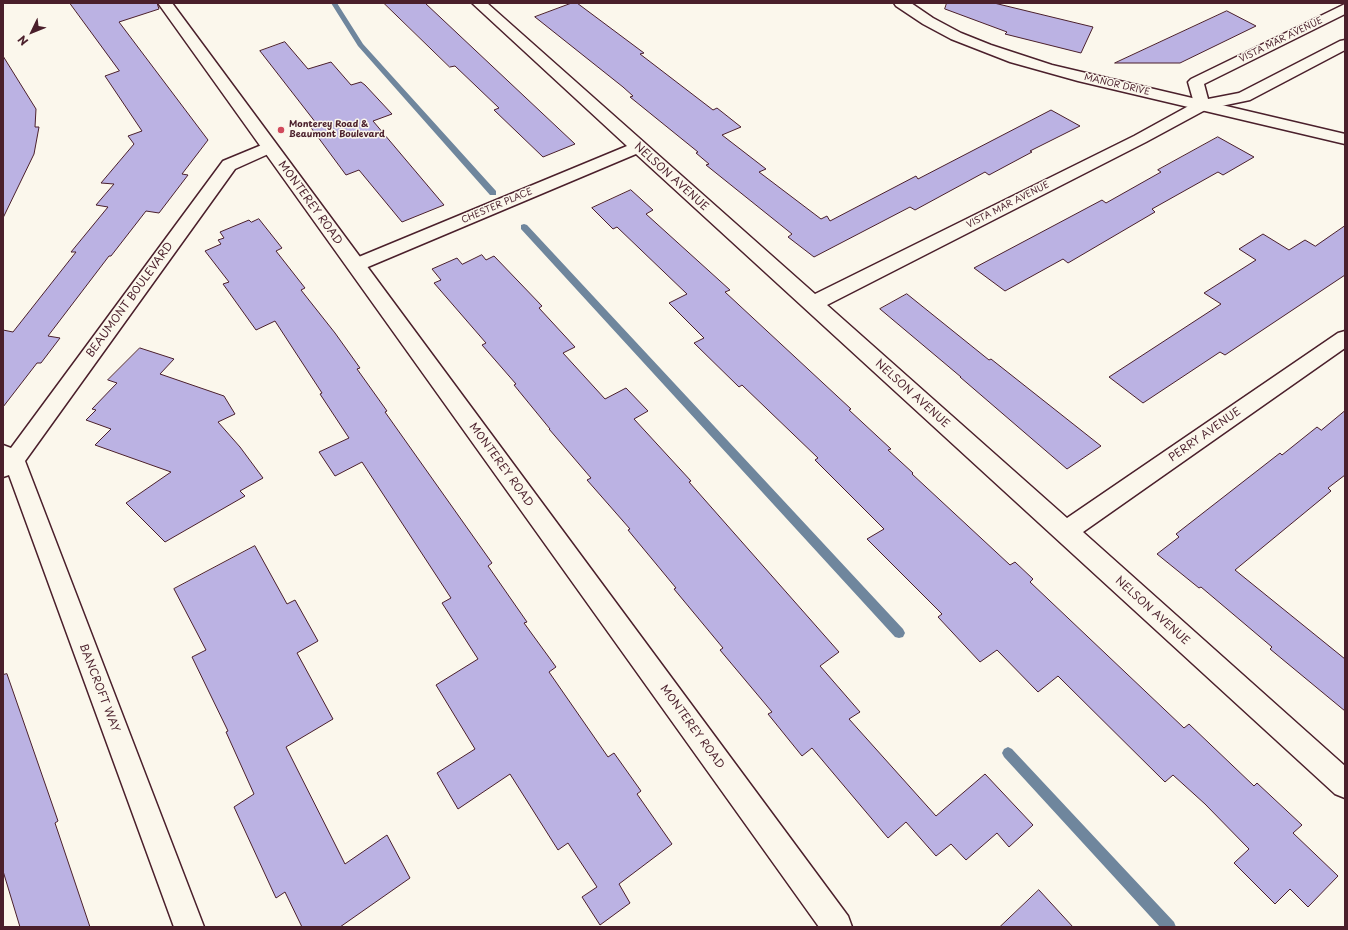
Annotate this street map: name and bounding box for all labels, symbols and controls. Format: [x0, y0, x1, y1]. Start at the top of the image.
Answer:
north arrow [12, 12, 52, 52]
street label: VISTA MAR AVENUE [1238, 15, 1324, 65]
text: N [14, 32, 32, 50]
street label: MANOR DRIVE [1083, 72, 1151, 98]
place label: Monterey Road & Beaumont Boulevard [289, 120, 385, 141]
marker: Monterey Road & Beaumont Boulevard [276, 125, 286, 135]
street label: NELSON AVENUE [631, 140, 711, 214]
street label: MONTEREY ROAD [275, 159, 345, 247]
street label: VISTA MAR AVENUE [965, 179, 1051, 231]
street label: CHESTER PLACE [460, 186, 534, 226]
street label: BEAUMONT BOULEVARD [84, 240, 176, 360]
street label: NELSON AVENUE [872, 357, 952, 431]
street label: PERRY AVENUE [1166, 405, 1244, 465]
street label: MONTEREY ROAD [466, 421, 536, 509]
street label: NELSON AVENUE [1112, 574, 1192, 648]
street label: BANCROFT WAY [76, 642, 122, 734]
street label: MONTEREY ROAD [657, 683, 727, 771]

